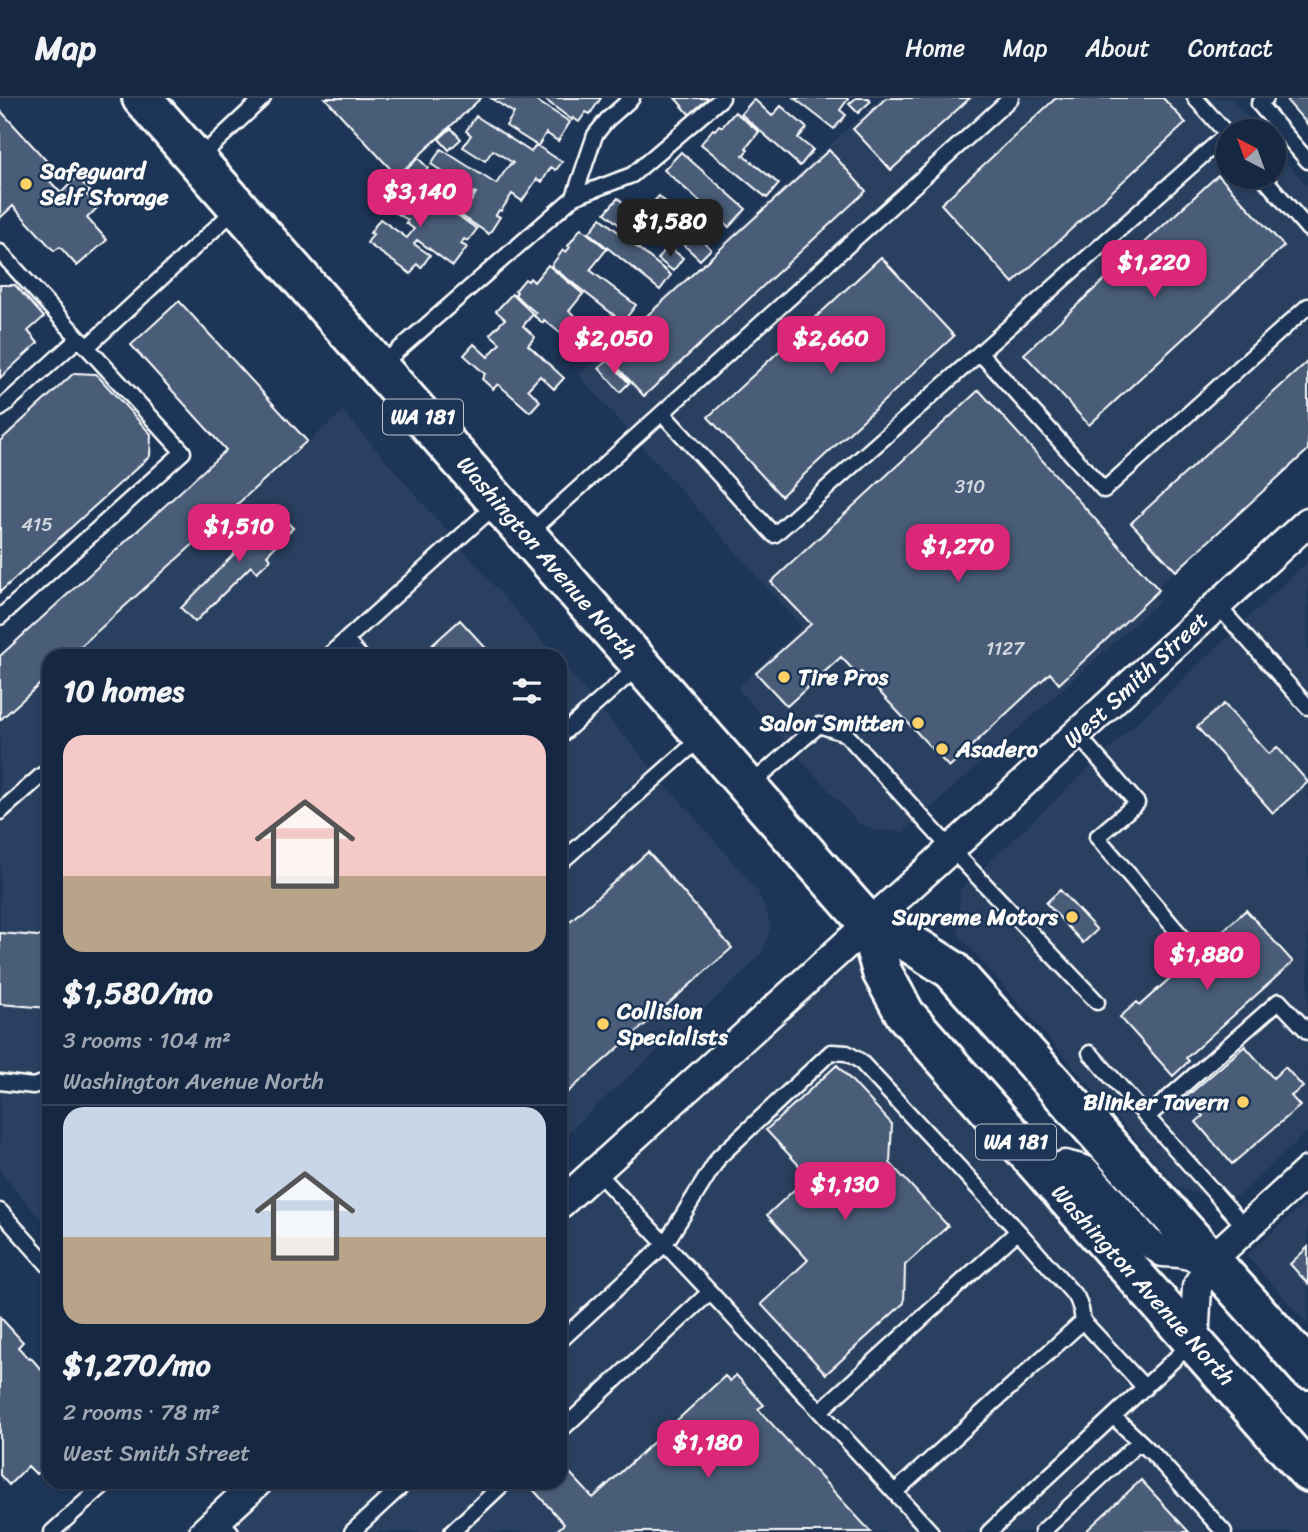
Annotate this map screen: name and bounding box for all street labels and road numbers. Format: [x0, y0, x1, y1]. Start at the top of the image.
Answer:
road number: WA 181 [383, 400, 463, 434]
street label: Washington Avenue North [446, 446, 648, 670]
street label: West Smith Street [1053, 601, 1219, 759]
road number: WA 181 [976, 1124, 1056, 1160]
street label: Washington Avenue North [1041, 1174, 1245, 1396]

